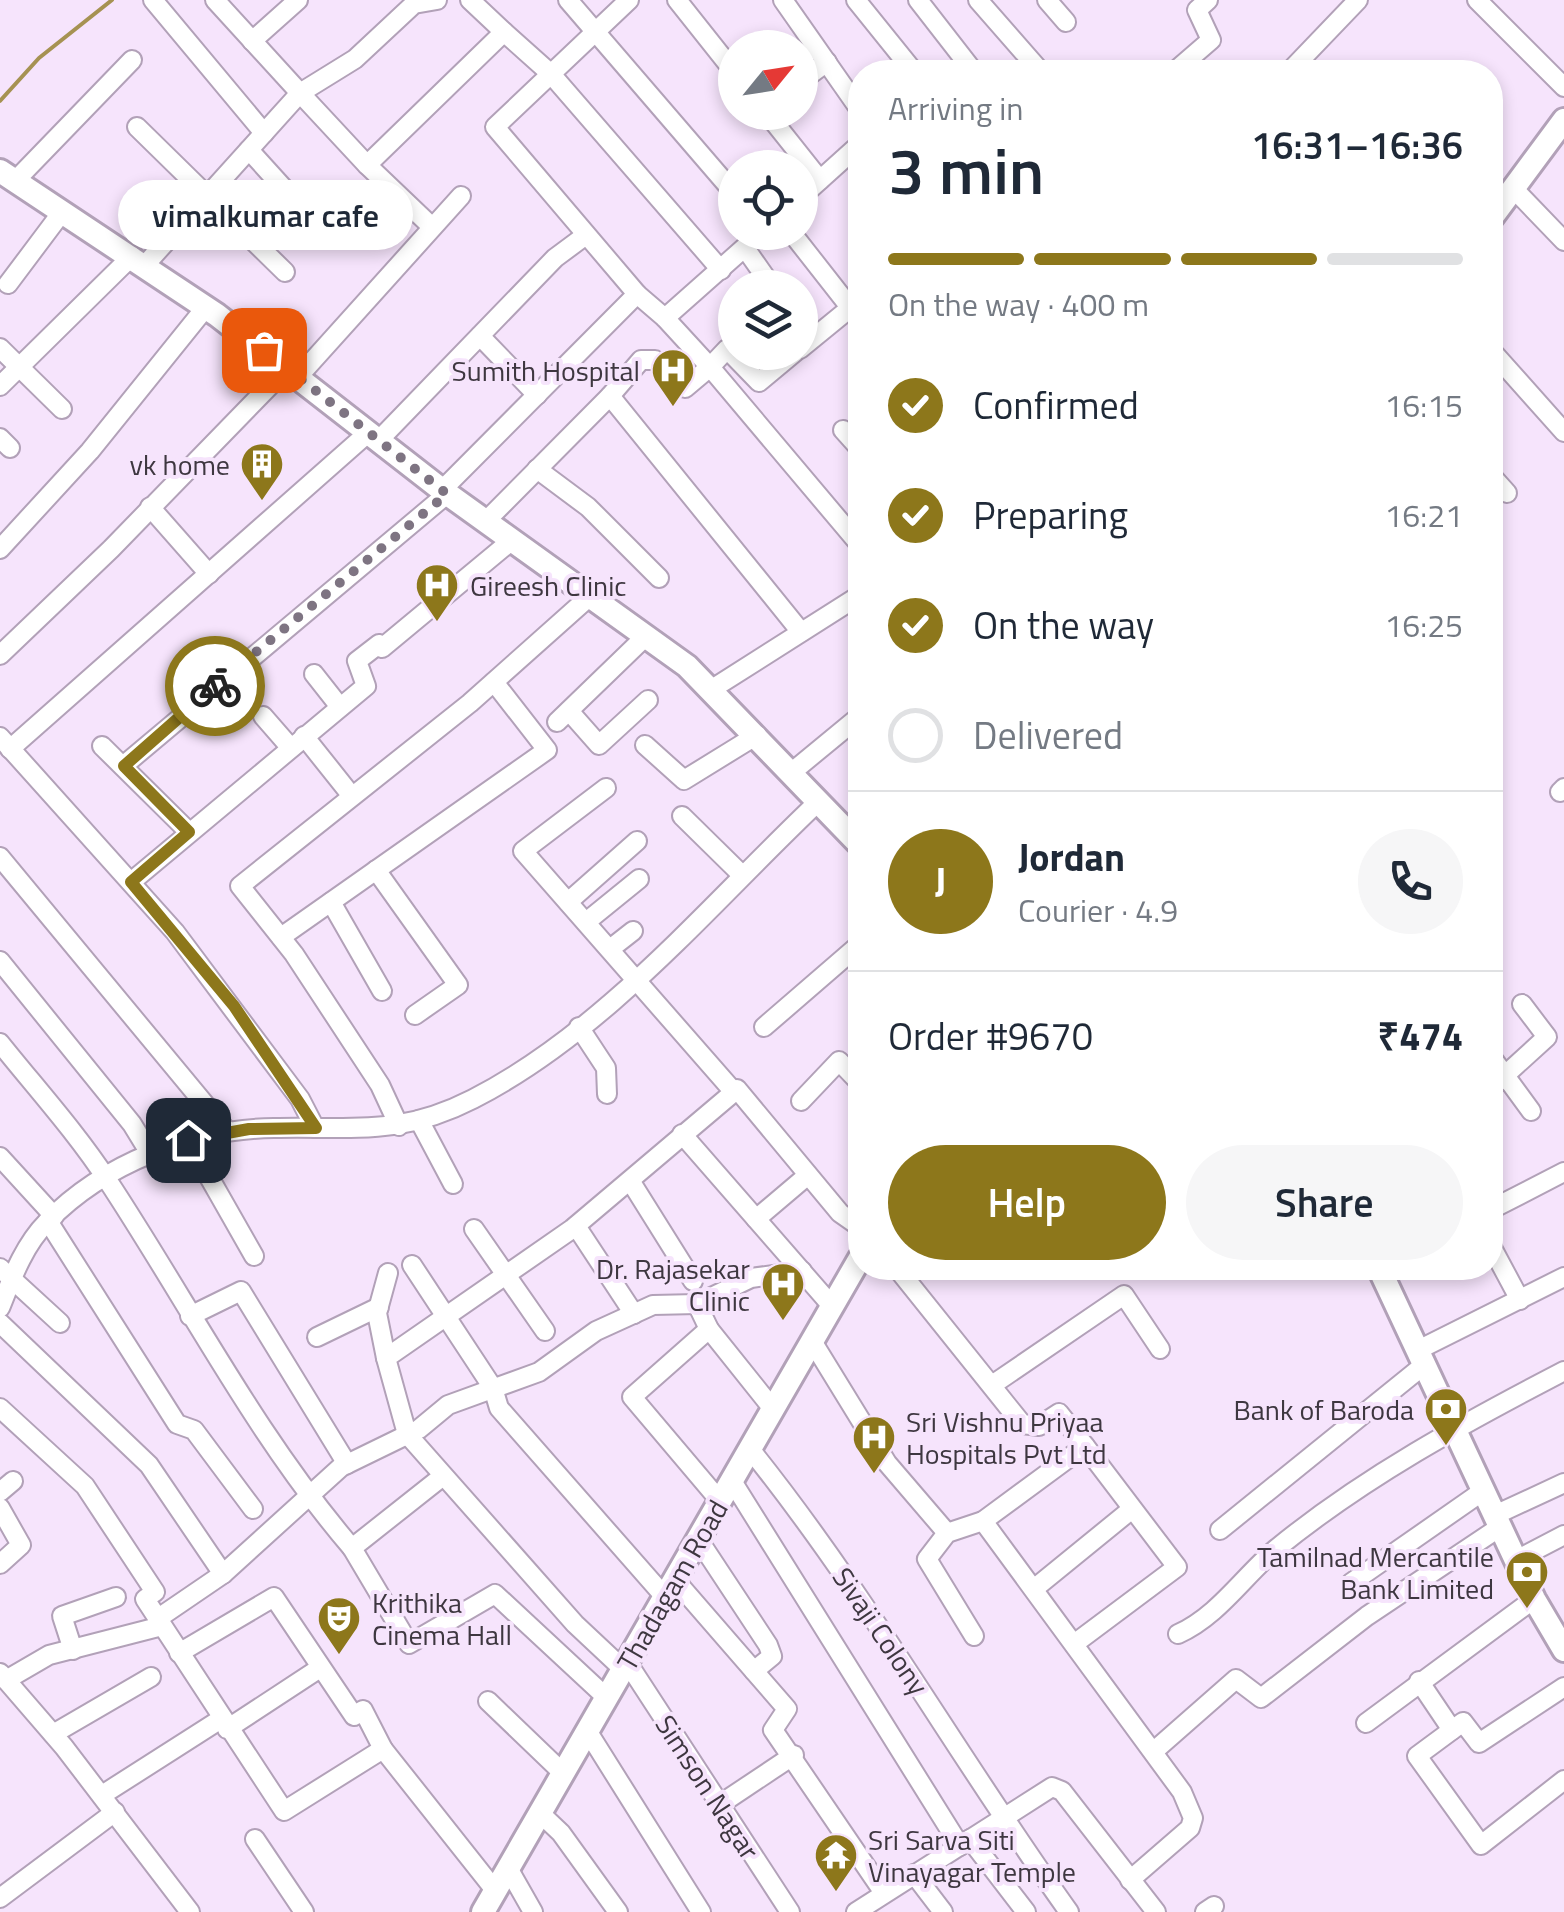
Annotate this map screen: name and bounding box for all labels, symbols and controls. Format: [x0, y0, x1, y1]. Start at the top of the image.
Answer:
north arrow [718, 30, 818, 130]
map controls [718, 30, 818, 370]
text: Arriving in [888, 84, 1024, 132]
text: 16:31–16:36 [1251, 116, 1463, 174]
text: 3 min [888, 120, 1044, 219]
button: locate [718, 150, 818, 250]
callout: vimalkumar cafe [116, 180, 412, 250]
text: vimalkumar cafe [152, 191, 379, 239]
button: layers [718, 270, 818, 370]
text: On the way · 400 m [888, 280, 1149, 328]
pin [222, 308, 307, 393]
icon: bag [237, 323, 292, 378]
hospital icon: Sumith Hospital [650, 347, 696, 408]
place label: Sumith Hospital [452, 349, 640, 392]
text: Confirmed [973, 376, 1139, 434]
icon: check [888, 378, 943, 433]
text: 16:15 [1384, 381, 1463, 429]
building icon: vk home [239, 441, 285, 502]
place label: vk home [130, 443, 230, 486]
text: Preparing [973, 486, 1128, 544]
icon: check [888, 488, 943, 543]
text: 16:21 [1384, 491, 1463, 539]
hospital icon: Gireesh Clinic [414, 562, 460, 623]
place label: Gireesh Clinic [470, 564, 627, 607]
text: On the way [973, 596, 1154, 654]
icon: check [888, 598, 943, 653]
text: 16:25 [1384, 601, 1463, 649]
courier [165, 636, 265, 736]
icon: bike [188, 659, 243, 714]
text: Delivered [973, 706, 1123, 764]
text: Jordan [1018, 828, 1125, 886]
button: phone [1358, 829, 1463, 934]
text: J [935, 852, 946, 910]
text: Courier · 4.9 [1018, 886, 1178, 934]
text: Order #9670 [888, 1007, 1093, 1065]
text: ₹474 [1377, 1007, 1463, 1065]
pin [146, 1098, 231, 1183]
icon: home [161, 1113, 216, 1168]
button: Help [888, 1145, 1166, 1260]
button: Share [1186, 1145, 1463, 1260]
place label: Dr. Rajasekar Clinic [596, 1247, 750, 1322]
hospital icon: Dr. Rajasekar Clinic [760, 1261, 806, 1322]
bank icon: Bank of Baroda [1423, 1386, 1469, 1447]
place label: Bank of Baroda [1234, 1388, 1414, 1431]
place label: Sri Vishnu Priyaa Hospitals Pvt Ltd [906, 1400, 1107, 1475]
hospital icon: Sri Vishnu Priyaa Hospitals Pvt Ltd [851, 1414, 897, 1475]
street label: Thadagam Road [606, 1491, 738, 1679]
place label: Tamilnad Mercantile Bank Limited [1257, 1535, 1494, 1610]
bank icon: Tamilnad Mercantile Bank Limited [1504, 1549, 1550, 1610]
street label: Sivaji Colony [822, 1558, 940, 1704]
place label: Krithika Cinema Hall [372, 1581, 512, 1656]
theatre icon: Krithika Cinema Hall [316, 1595, 362, 1656]
street label: Simson Nagar [645, 1706, 771, 1868]
place label: Sri Sarva Siti Vinayagar Temple [868, 1818, 1076, 1893]
temple icon: Sri Sarva Siti Vinayagar Temple [813, 1832, 859, 1893]

